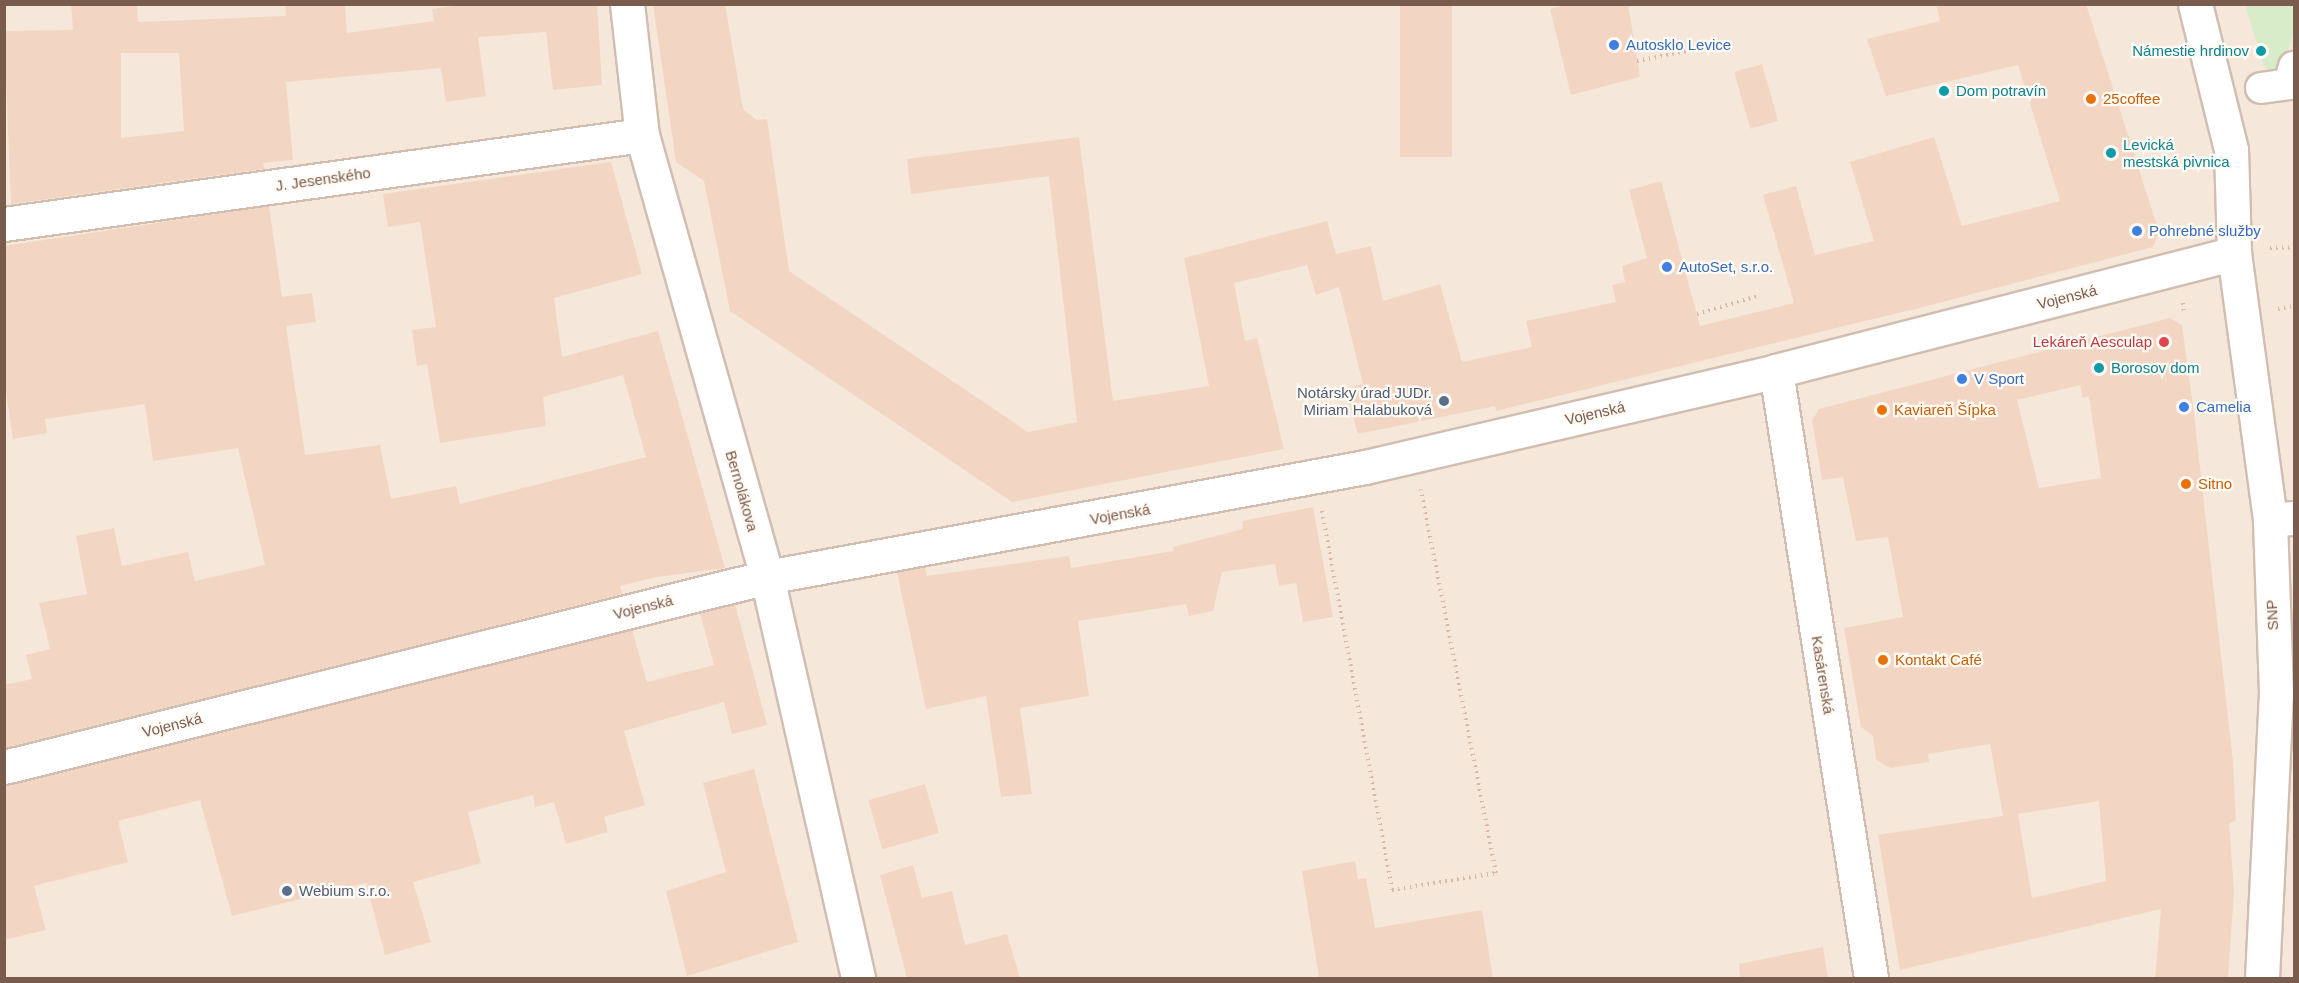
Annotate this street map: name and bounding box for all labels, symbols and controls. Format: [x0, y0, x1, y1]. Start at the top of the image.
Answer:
place label: Autosklo Levice [1626, 36, 1731, 54]
marker: Autosklo Levice [1607, 38, 1621, 52]
place label: Námestie hrdinov [2132, 42, 2249, 60]
marker: Námestie hrdinov [2254, 44, 2268, 58]
place label: Dom potravín [1956, 82, 2046, 100]
marker: Dom potravín [1937, 84, 1951, 98]
place label: 25coffee [2103, 90, 2160, 108]
marker: 25coffee [2084, 92, 2098, 106]
place label: Levická mestská pivnica [2123, 135, 2230, 170]
marker: Levická mestská pivnica [2104, 146, 2118, 160]
street label: J. Jesenského [274, 163, 372, 195]
place label: Pohrebné služby [2149, 222, 2261, 240]
marker: Pohrebné služby [2130, 224, 2144, 238]
place label: AutoSet, s.r.o. [1679, 258, 1773, 276]
marker: AutoSet, s.r.o. [1660, 260, 1674, 274]
street label: Vojenská [2035, 281, 2099, 313]
place label: Lekáreň Aesculap [2032, 333, 2152, 351]
marker: Lekáreň Aesculap [2157, 335, 2171, 349]
place label: Borosov dom [2111, 359, 2199, 377]
marker: Borosov dom [2092, 361, 2106, 375]
place label: V Sport [1974, 370, 2024, 388]
marker: V Sport [1955, 372, 1969, 386]
place label: Notársky úrad JUDr. Miriam Halabuková [1297, 383, 1432, 418]
marker: Notársky úrad JUDr. Miriam Halabuková [1437, 394, 1451, 408]
street label: Vojenská [1563, 397, 1627, 429]
place label: Camelia [2196, 398, 2251, 416]
marker: Camelia [2177, 400, 2191, 414]
place label: Kaviareň Šípka [1894, 401, 1996, 419]
marker: Kaviareň Šípka [1875, 403, 1889, 417]
street label: Bernolákova [722, 448, 762, 534]
place label: Sitno [2198, 475, 2232, 493]
marker: Sitno [2179, 477, 2193, 491]
street label: Vojenská [1088, 500, 1152, 528]
street label: Vojenská [611, 591, 675, 623]
street label: SNP [2262, 599, 2282, 631]
street label: Kasárenská [1808, 634, 1838, 716]
place label: Kontakt Café [1895, 651, 1982, 669]
marker: Kontakt Café [1876, 653, 1890, 667]
street label: Vojenská [140, 709, 204, 741]
place label: Webium s.r.o. [299, 882, 390, 900]
marker: Webium s.r.o. [280, 884, 294, 898]

